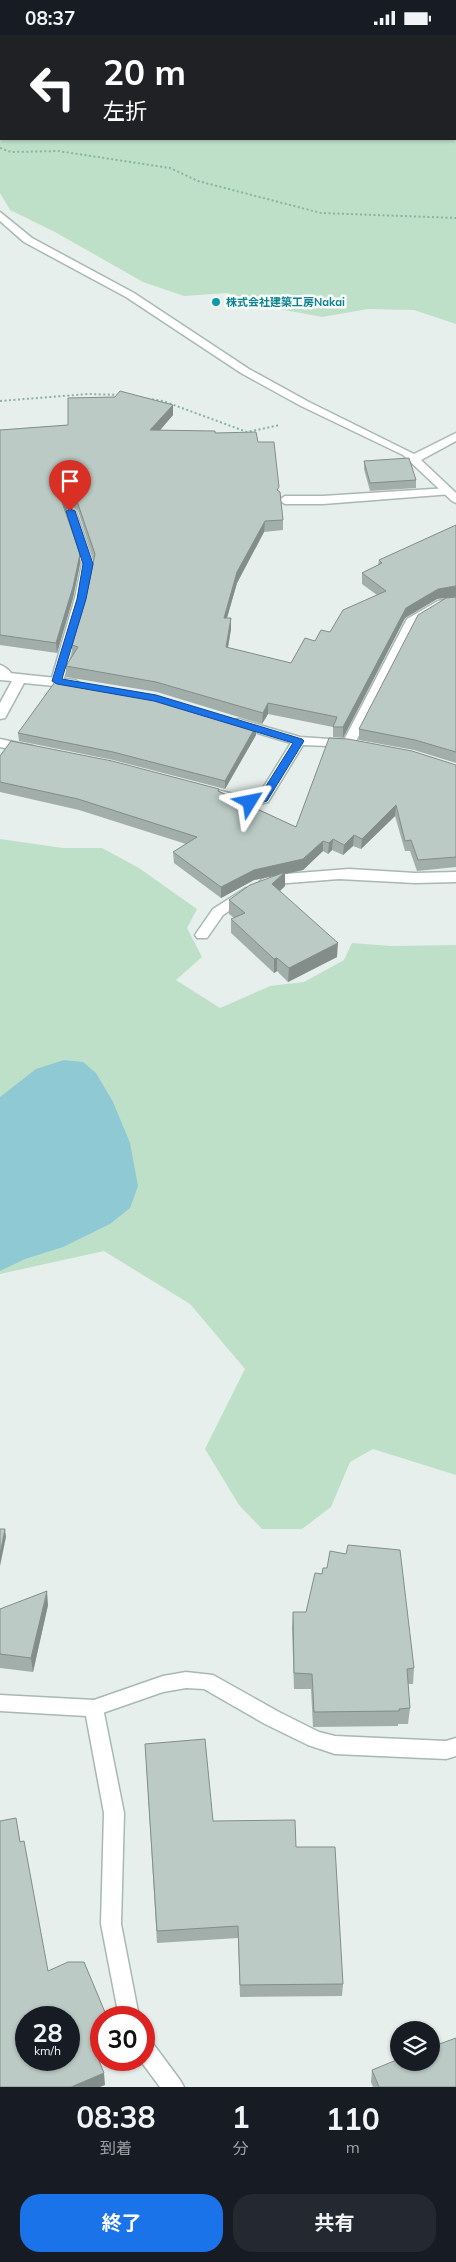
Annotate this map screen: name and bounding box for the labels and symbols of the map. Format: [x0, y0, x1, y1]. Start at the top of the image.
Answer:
place label: 株式会社建築工房Nakai [226, 295, 345, 309]
marker: 株式会社建築工房Nakai [210, 296, 222, 308]
pin [49, 460, 91, 511]
position arrow [223, 775, 275, 827]
speed limit sign: 30 [90, 2006, 155, 2071]

